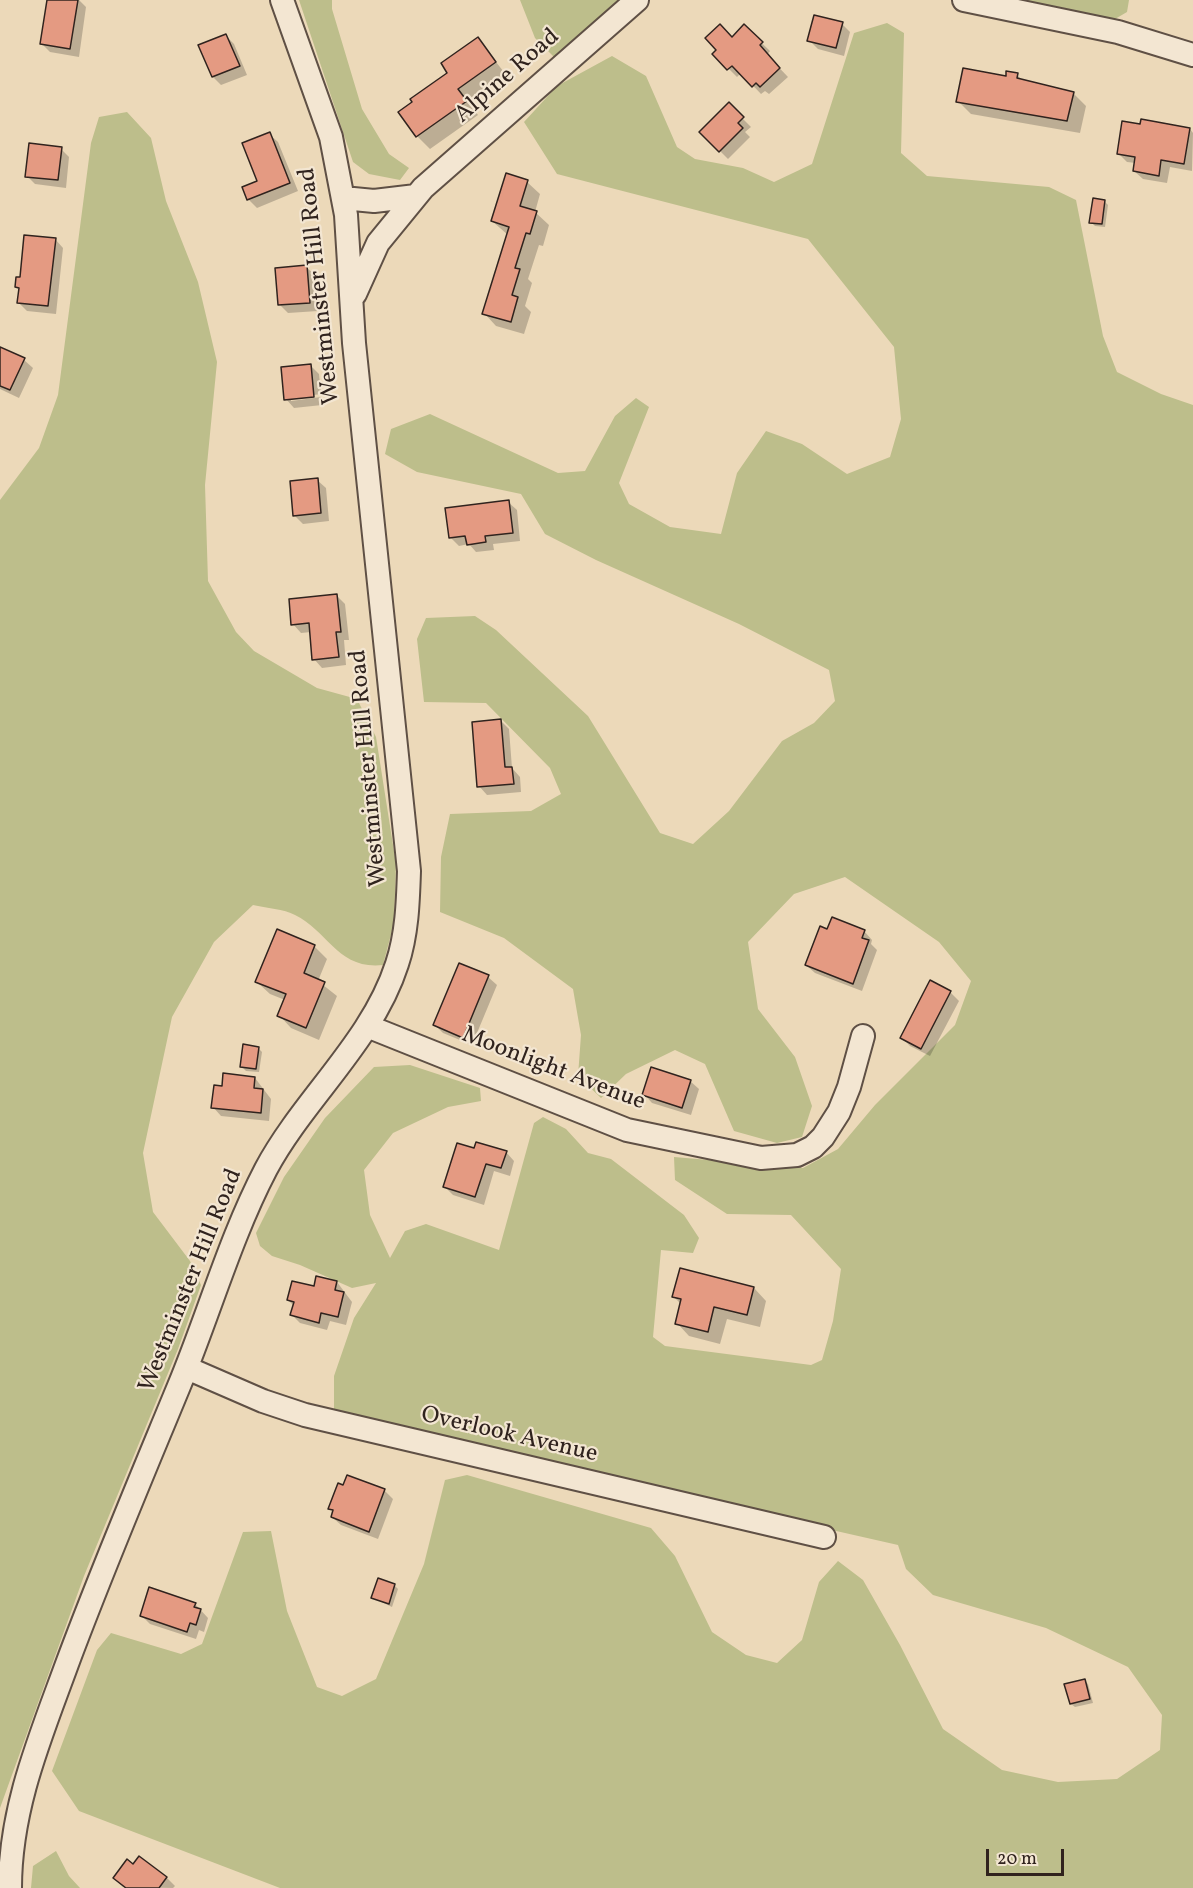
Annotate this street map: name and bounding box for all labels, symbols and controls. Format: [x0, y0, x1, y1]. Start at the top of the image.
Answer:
street label: Alpine Road [450, 24, 566, 130]
street label: Westminster Hill Road [294, 166, 348, 406]
street label: Westminster Hill Road [345, 648, 395, 888]
street label: Moonlight Avenue [457, 1022, 649, 1118]
street label: Westminster Hill Road [134, 1165, 250, 1397]
street label: Overlook Avenue [418, 1402, 600, 1470]
scale bar [989, 1837, 1067, 1875]
text: 20 m [997, 1847, 1037, 1872]

